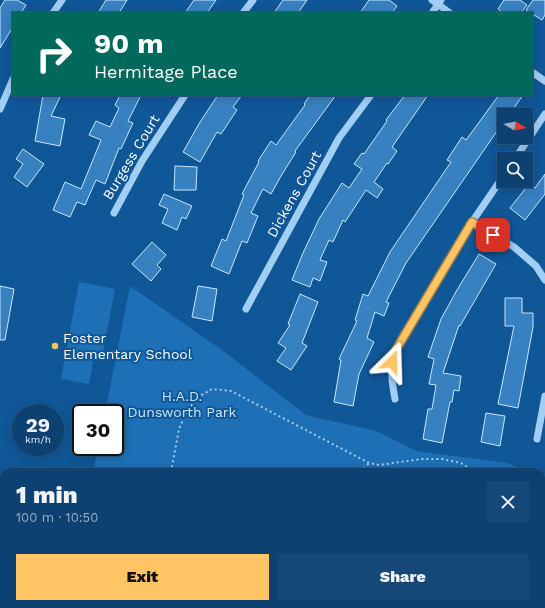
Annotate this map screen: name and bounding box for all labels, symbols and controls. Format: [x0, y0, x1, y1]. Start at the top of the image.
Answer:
text: 90 m [94, 27, 164, 60]
icon: right [28, 28, 80, 80]
text: Hermitage Place [94, 61, 238, 82]
north arrow [497, 108, 533, 144]
map controls [497, 108, 533, 188]
street label: Burgess Court [99, 112, 163, 202]
street label: Dickens Court [264, 148, 324, 240]
button: search [497, 152, 533, 188]
pin [476, 218, 510, 252]
icon: arrive [482, 224, 504, 246]
place label: Foster Elementary School [63, 330, 193, 362]
marker: Foster Elementary School [50, 341, 60, 351]
position arrow [371, 341, 413, 383]
park label: H.A.D. Dunsworth Park [128, 388, 237, 420]
speed limit sign: 30 [72, 404, 124, 456]
text: 29 [26, 413, 50, 437]
text: km/h [25, 434, 51, 445]
text: 1 min [16, 481, 78, 509]
button: close [487, 481, 529, 523]
text: 100 m · 10:50 [16, 510, 98, 525]
button: Exit [16, 554, 269, 600]
button: Share [277, 554, 529, 600]

